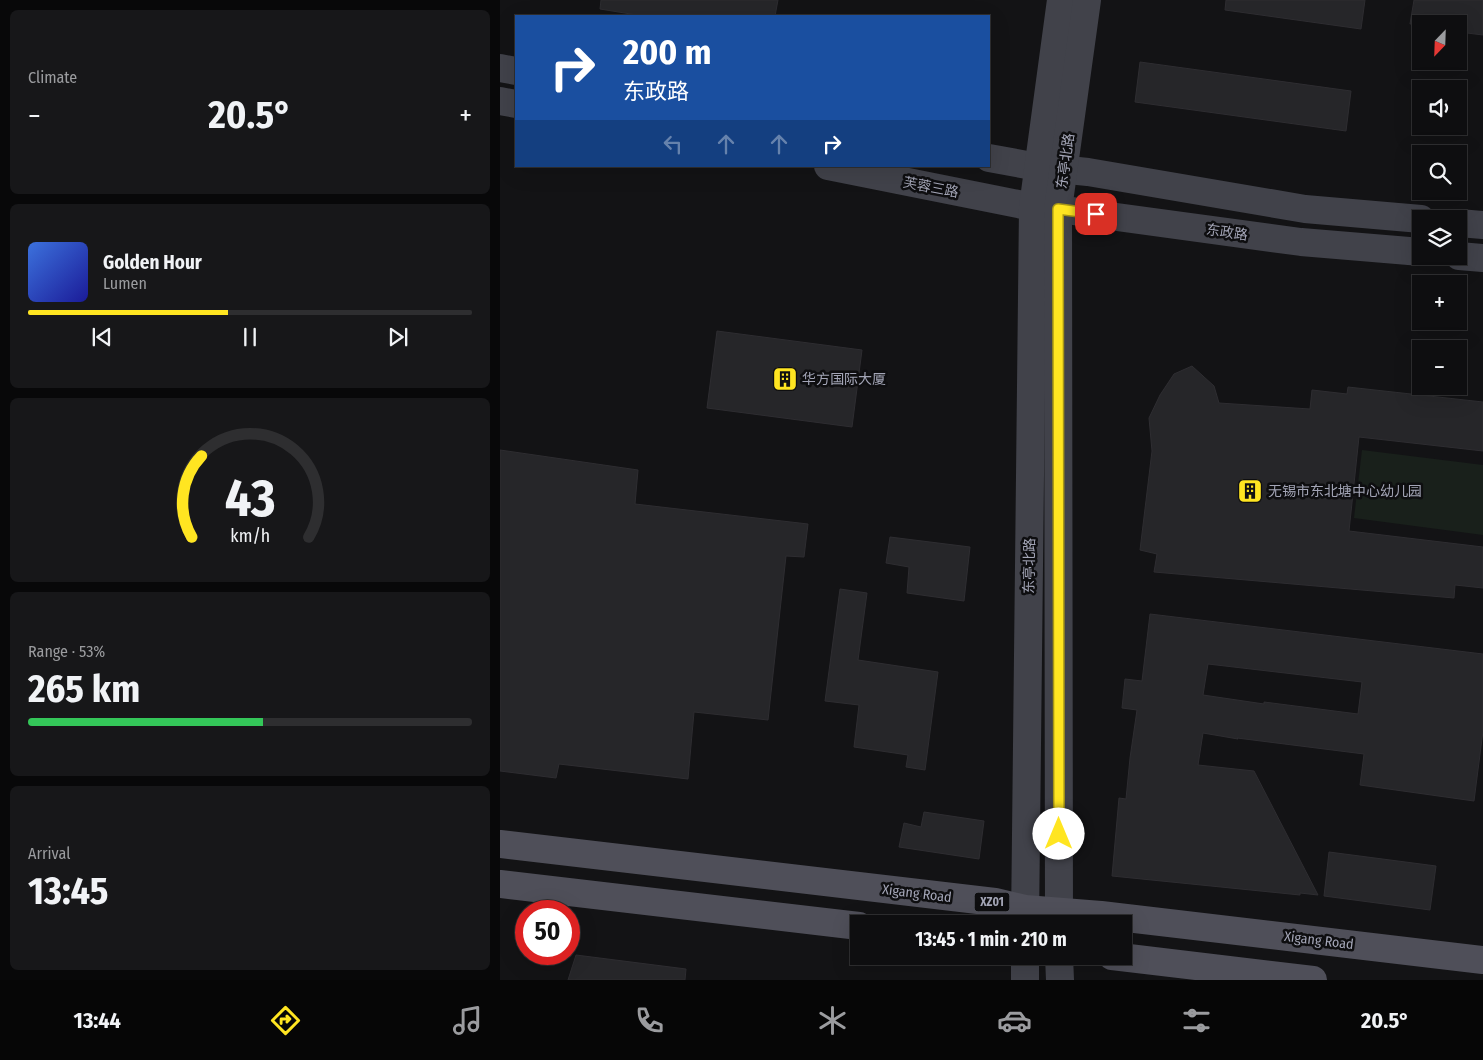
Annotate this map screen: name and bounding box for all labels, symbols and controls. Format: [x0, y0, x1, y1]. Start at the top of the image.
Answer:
north arrow [1412, 15, 1468, 70]
map controls [1412, 15, 1467, 395]
text: 200 m [623, 31, 711, 73]
icon: right [540, 35, 605, 100]
text: Climate [28, 68, 77, 87]
text: 东政路 [623, 78, 689, 105]
button: sound [1412, 80, 1467, 135]
text: 20.5° [208, 92, 292, 138]
text: − [28, 99, 41, 132]
text: + [459, 99, 472, 132]
icon: left [659, 130, 687, 158]
icon: ahead [712, 130, 740, 158]
icon: ahead [765, 130, 793, 158]
icon: right [818, 130, 846, 158]
street label: 东亭北路 [1053, 132, 1078, 190]
button: search [1412, 145, 1467, 200]
street label: 芙蓉三路 [902, 174, 960, 201]
pin [1075, 193, 1117, 235]
icon: arrive [1082, 200, 1110, 228]
button: layers [1412, 210, 1467, 265]
street label: 东政路 [1205, 221, 1249, 244]
text: Golden Hour [103, 251, 202, 274]
text: Lumen [103, 274, 147, 293]
button: + [1412, 275, 1467, 330]
icon: previous [88, 323, 116, 351]
icon: pause [236, 323, 264, 351]
icon: next [384, 323, 412, 351]
button: − [1412, 340, 1467, 395]
building icon: 华方国际大厦 [772, 366, 798, 392]
place label: 华方国际大厦 [802, 371, 886, 388]
text: 43 [225, 467, 275, 530]
building icon: 无锡市东北塘中心幼儿园 [1237, 478, 1263, 504]
place label: 无锡市东北塘中心幼儿园 [1268, 483, 1422, 500]
text: km/h [230, 525, 270, 547]
street label: 东亭北路 [1021, 538, 1038, 594]
text: Range · 53% [28, 642, 105, 661]
text: 265 km [28, 666, 140, 712]
position arrow [1032, 807, 1084, 859]
text: Arrival [28, 844, 70, 863]
text: 13:45 [28, 868, 108, 914]
street label: Xigang Road [881, 881, 953, 906]
road number: XZ01 [974, 892, 1010, 912]
speed limit sign: 50 [515, 900, 580, 965]
text: 13:45 · 1 min · 210 m [915, 928, 1067, 951]
street label: Xigang Road [1283, 928, 1355, 953]
icon: directions [268, 1003, 303, 1038]
icon: music [450, 1003, 485, 1038]
icon: phone [632, 1003, 667, 1038]
icon: climate [815, 1003, 850, 1038]
icon: car [997, 1003, 1032, 1038]
icon: filters [1179, 1003, 1214, 1038]
text: 13:44 [74, 1007, 121, 1034]
text: 20.5° [1361, 1007, 1409, 1034]

